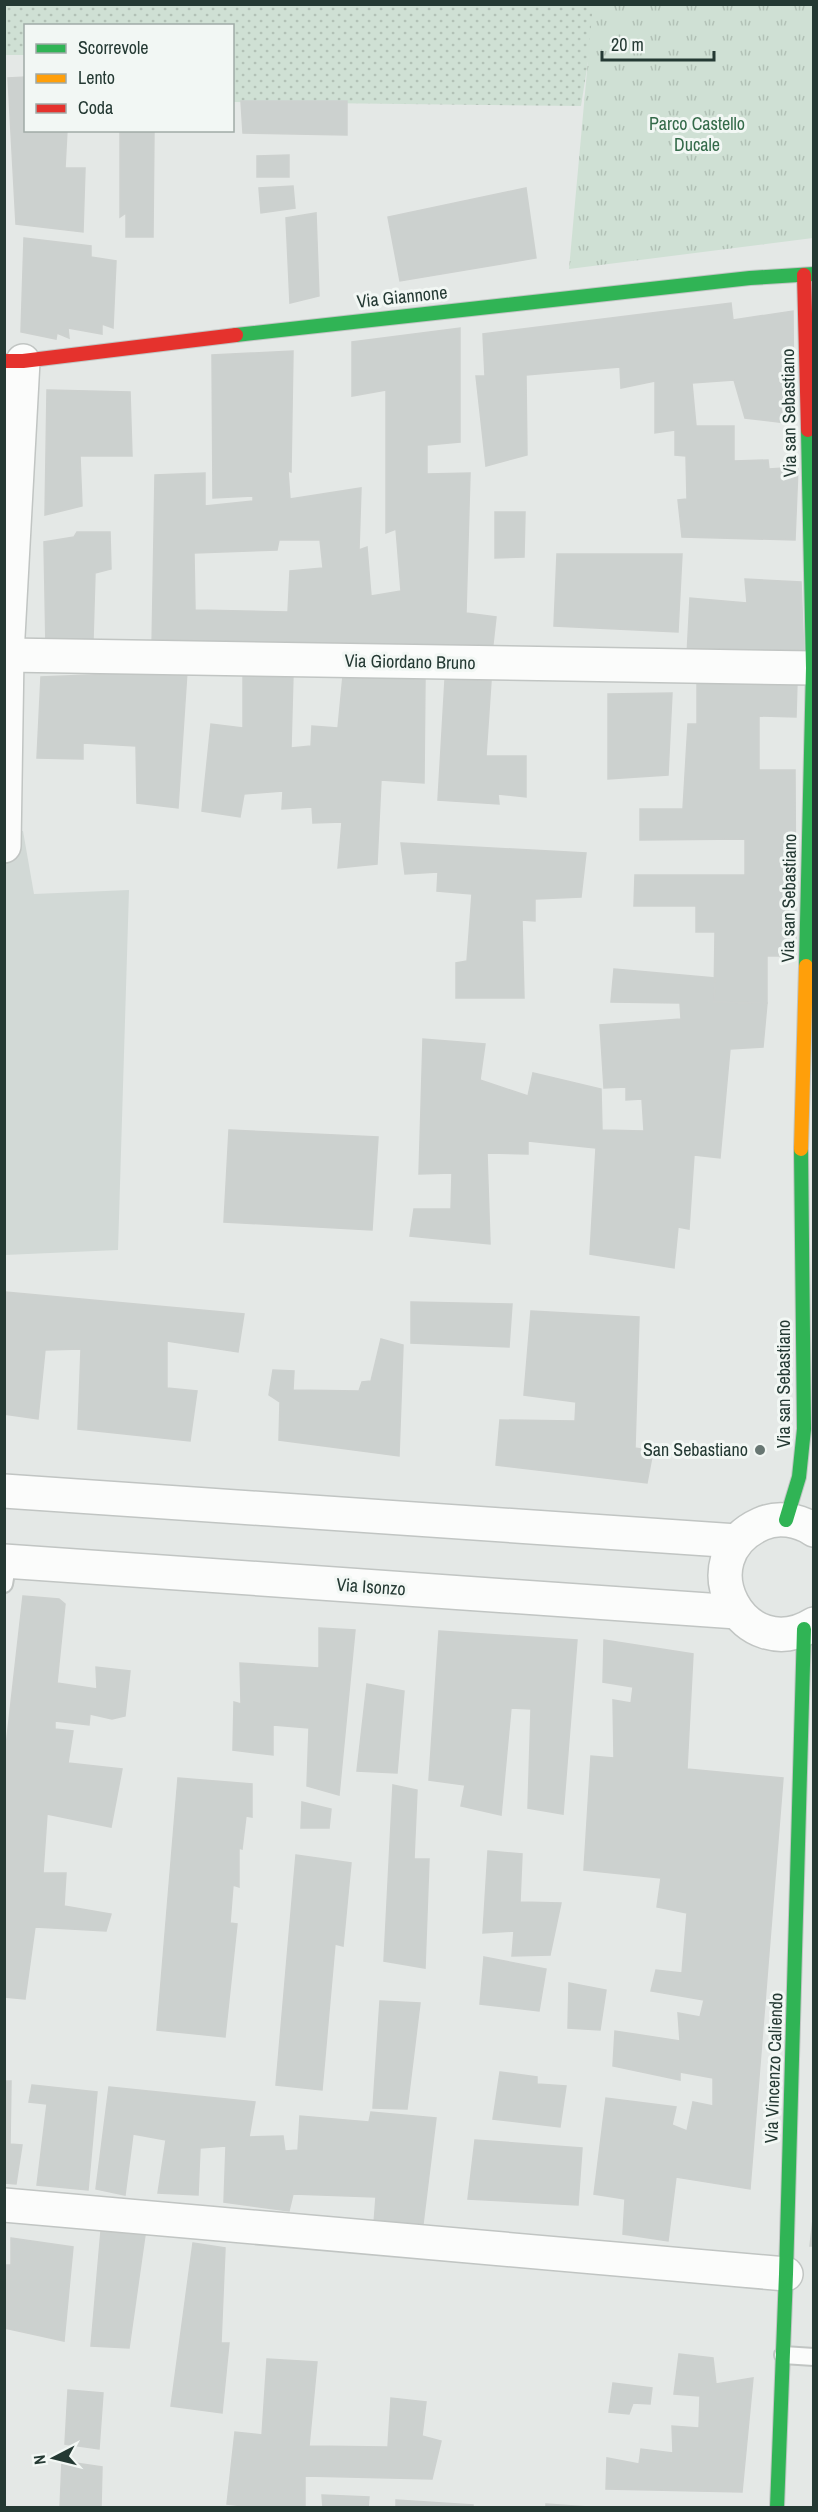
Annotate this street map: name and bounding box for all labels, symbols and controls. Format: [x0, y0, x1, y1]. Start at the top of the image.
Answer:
legend [24, 24, 234, 132]
scale bar [602, 24, 714, 62]
text: 20 m [611, 32, 644, 57]
text: Scorrevole [78, 35, 149, 60]
text: Lento [78, 65, 115, 90]
text: Coda [78, 95, 113, 120]
park label: Parco Castello Ducale [649, 111, 745, 157]
street label: Via Giannone [355, 279, 448, 314]
street label: Via san Sebastiano [775, 349, 802, 478]
street label: Via Giordano Bruno [344, 648, 476, 675]
street label: Via san Sebastiano [775, 833, 802, 962]
street label: Via san Sebastiano [771, 1320, 796, 1448]
place label: San Sebastiano [643, 1437, 748, 1462]
marker: San Sebastiano [753, 1443, 767, 1457]
street label: Via Isonzo [335, 1572, 407, 1601]
street label: Via Vincenzo Caliendo [758, 1992, 789, 2144]
north arrow [24, 2428, 84, 2488]
text: N [28, 2454, 51, 2466]

